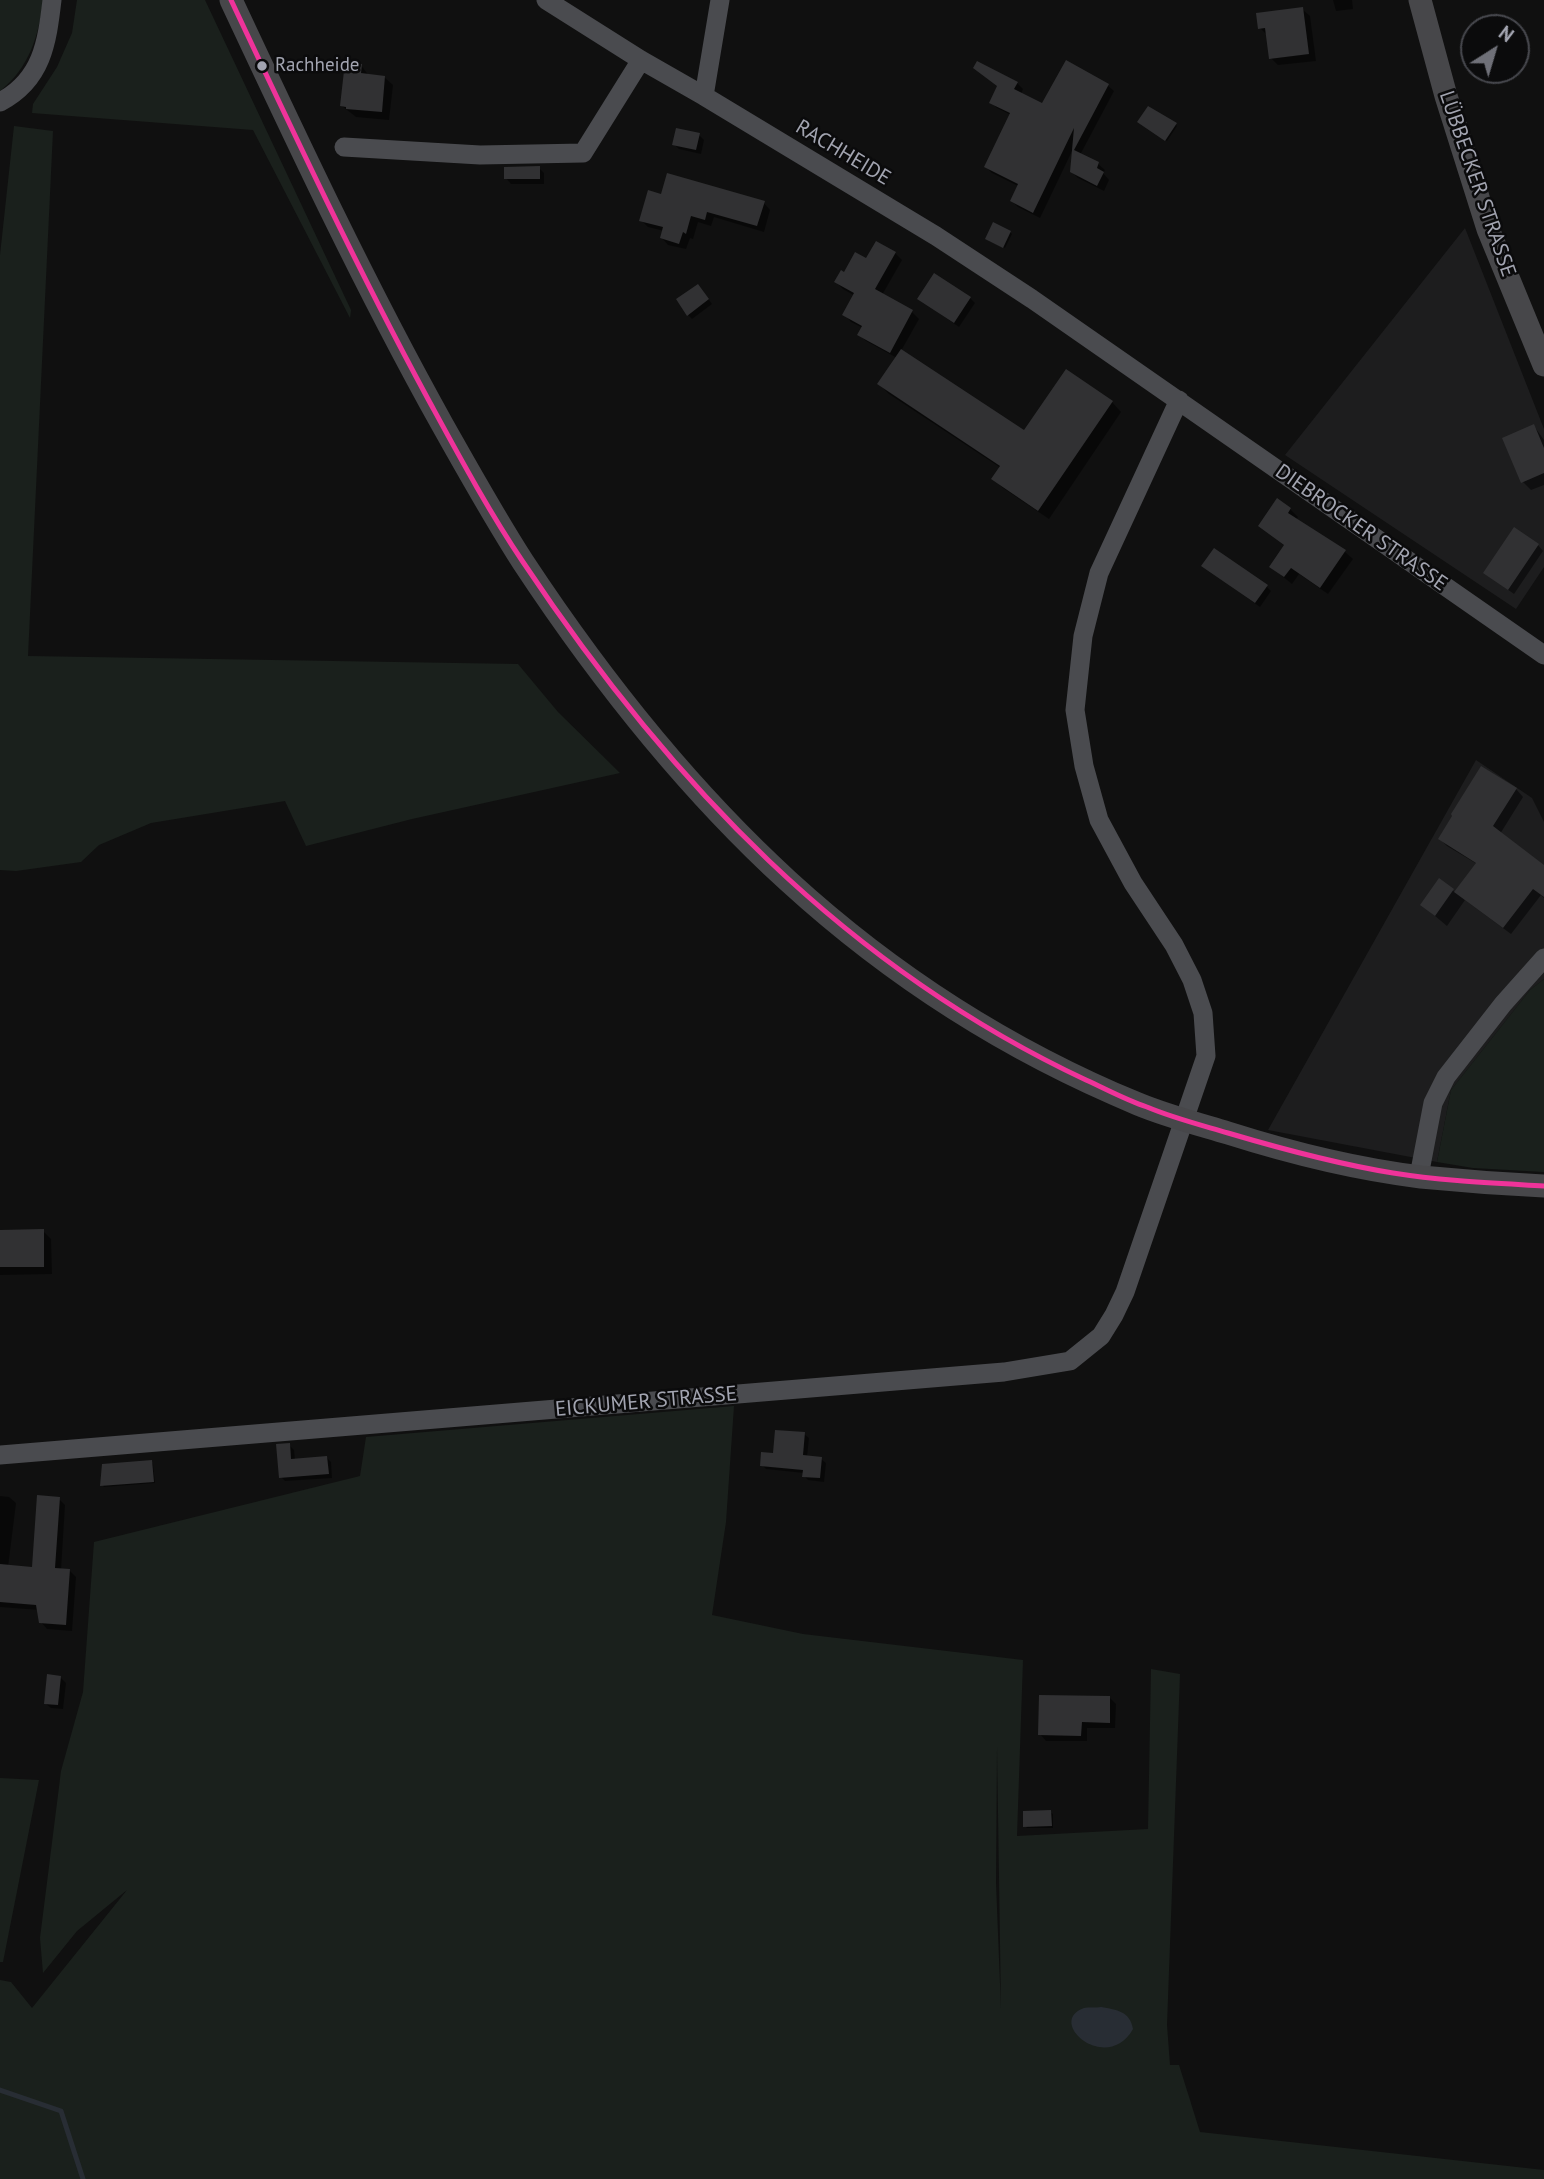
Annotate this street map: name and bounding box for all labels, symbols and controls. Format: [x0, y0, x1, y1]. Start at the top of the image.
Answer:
north arrow [1460, 14, 1530, 84]
text: N [1494, 20, 1519, 47]
place label: Rachheide [275, 55, 360, 77]
marker: Rachheide [255, 59, 269, 73]
street label: LÜBBECKER STRASSE [1433, 88, 1521, 280]
street label: RACHHEIDE [791, 115, 895, 191]
street label: DIEBROCKER STRASSE [1270, 459, 1452, 597]
street label: EICKUMER STRASSE [554, 1381, 738, 1423]

